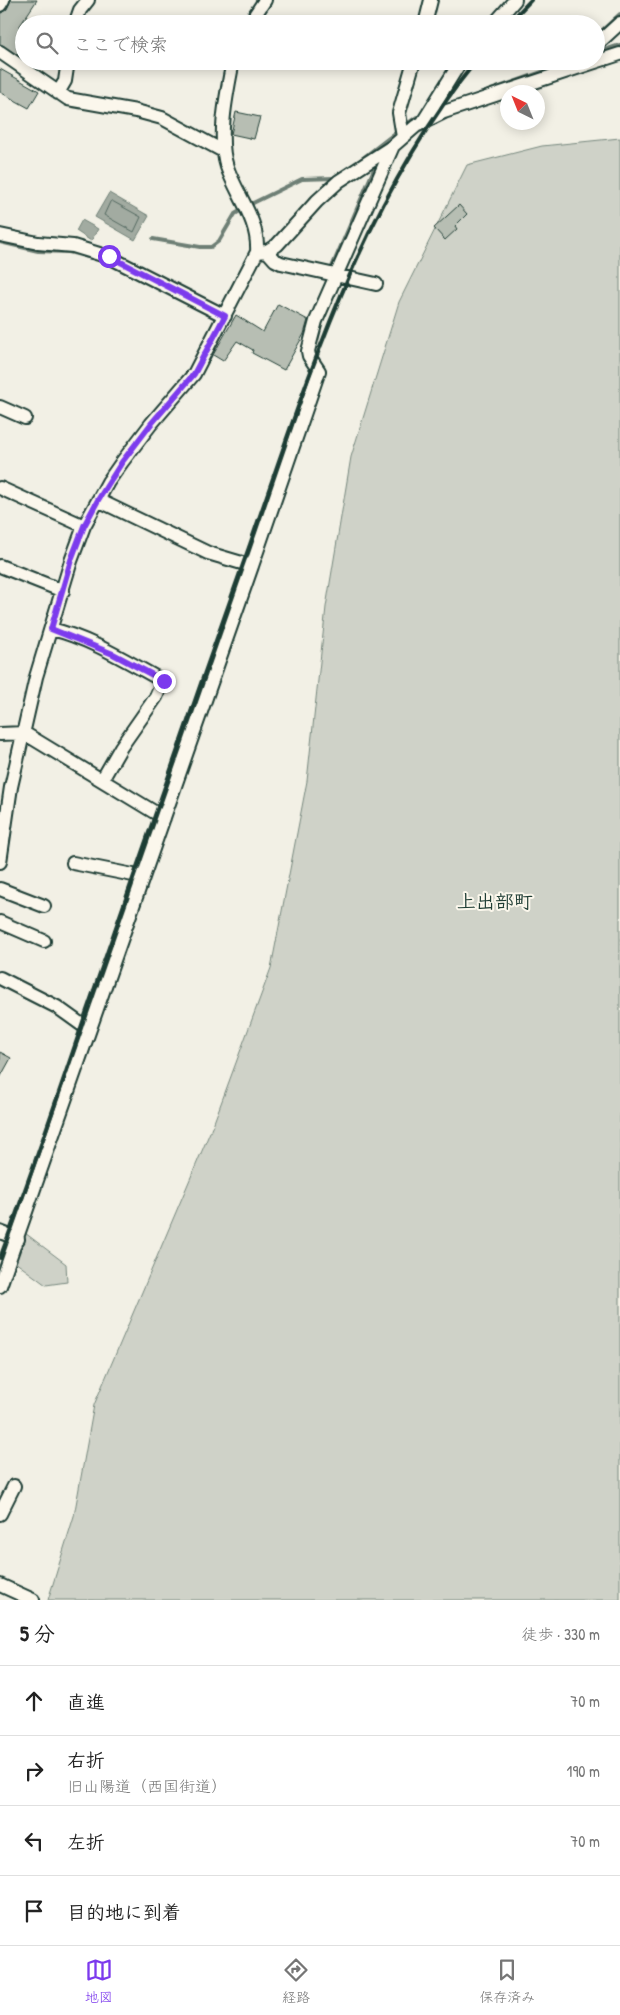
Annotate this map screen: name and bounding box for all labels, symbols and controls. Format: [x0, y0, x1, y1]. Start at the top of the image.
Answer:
search box [15, 15, 605, 70]
icon: search [33, 29, 61, 57]
text: ここで検索 [73, 31, 168, 57]
north arrow [500, 85, 545, 130]
route start [98, 245, 121, 268]
route end [153, 670, 176, 693]
district label: 上出部町 [457, 888, 533, 914]
text: 5 分 [20, 1619, 55, 1648]
text: 徒歩 · 330 m [521, 1623, 600, 1645]
icon: ahead [20, 1687, 48, 1715]
text: 直進 [67, 1689, 105, 1715]
text: 70 m [570, 1690, 600, 1712]
text: 右折 [67, 1747, 105, 1773]
icon: right [20, 1757, 48, 1785]
text: 190 m [567, 1760, 600, 1782]
text: 旧山陽道（西国街道） [67, 1775, 227, 1797]
icon: left [20, 1827, 48, 1855]
text: 左折 [67, 1829, 105, 1855]
text: 70 m [570, 1830, 600, 1852]
icon: arrive [20, 1897, 48, 1925]
text: 目的地に到着 [67, 1899, 181, 1925]
tab: 地図 [85, 1956, 113, 2006]
tab: 経路 [282, 1956, 310, 2006]
tab: 保存済み [479, 1956, 535, 2006]

